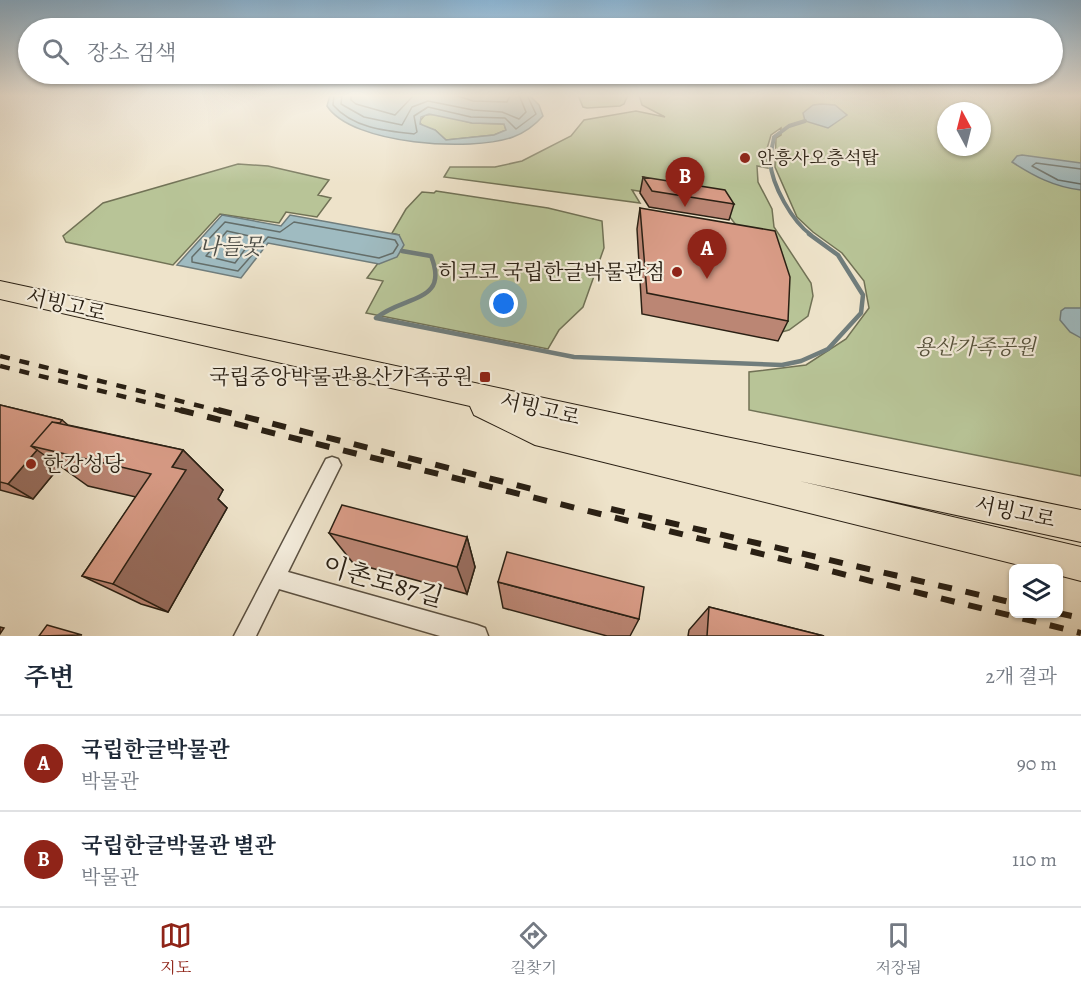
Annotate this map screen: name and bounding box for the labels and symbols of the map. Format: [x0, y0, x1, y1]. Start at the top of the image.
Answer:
north arrow [937, 102, 991, 156]
place label: 안흥사오층석탑 [757, 146, 879, 170]
marker: 안흥사오층석탑 [738, 151, 752, 165]
pin: B [666, 158, 704, 207]
pin: A [688, 230, 726, 279]
water label: 나들못 [199, 232, 265, 262]
place label: 히코코 국립한글박물관점 [438, 258, 665, 286]
marker: 히코코 국립한글박물관점 [670, 265, 684, 279]
street label: 서빙고로 [23, 282, 109, 328]
your location [489, 289, 518, 318]
park label: 용산가족공원 [914, 333, 1038, 361]
place label: 국립중앙박물관용산가족공원 [209, 363, 473, 391]
marker: 국립중앙박물관용산가족공원 [478, 370, 492, 384]
street label: 서빙고로 [497, 386, 583, 432]
place label: 한강성당 [43, 450, 125, 478]
marker: 한강성당 [24, 457, 38, 471]
street label: 서빙고로 [972, 490, 1058, 534]
street label: 이촌로87길 [318, 548, 447, 615]

